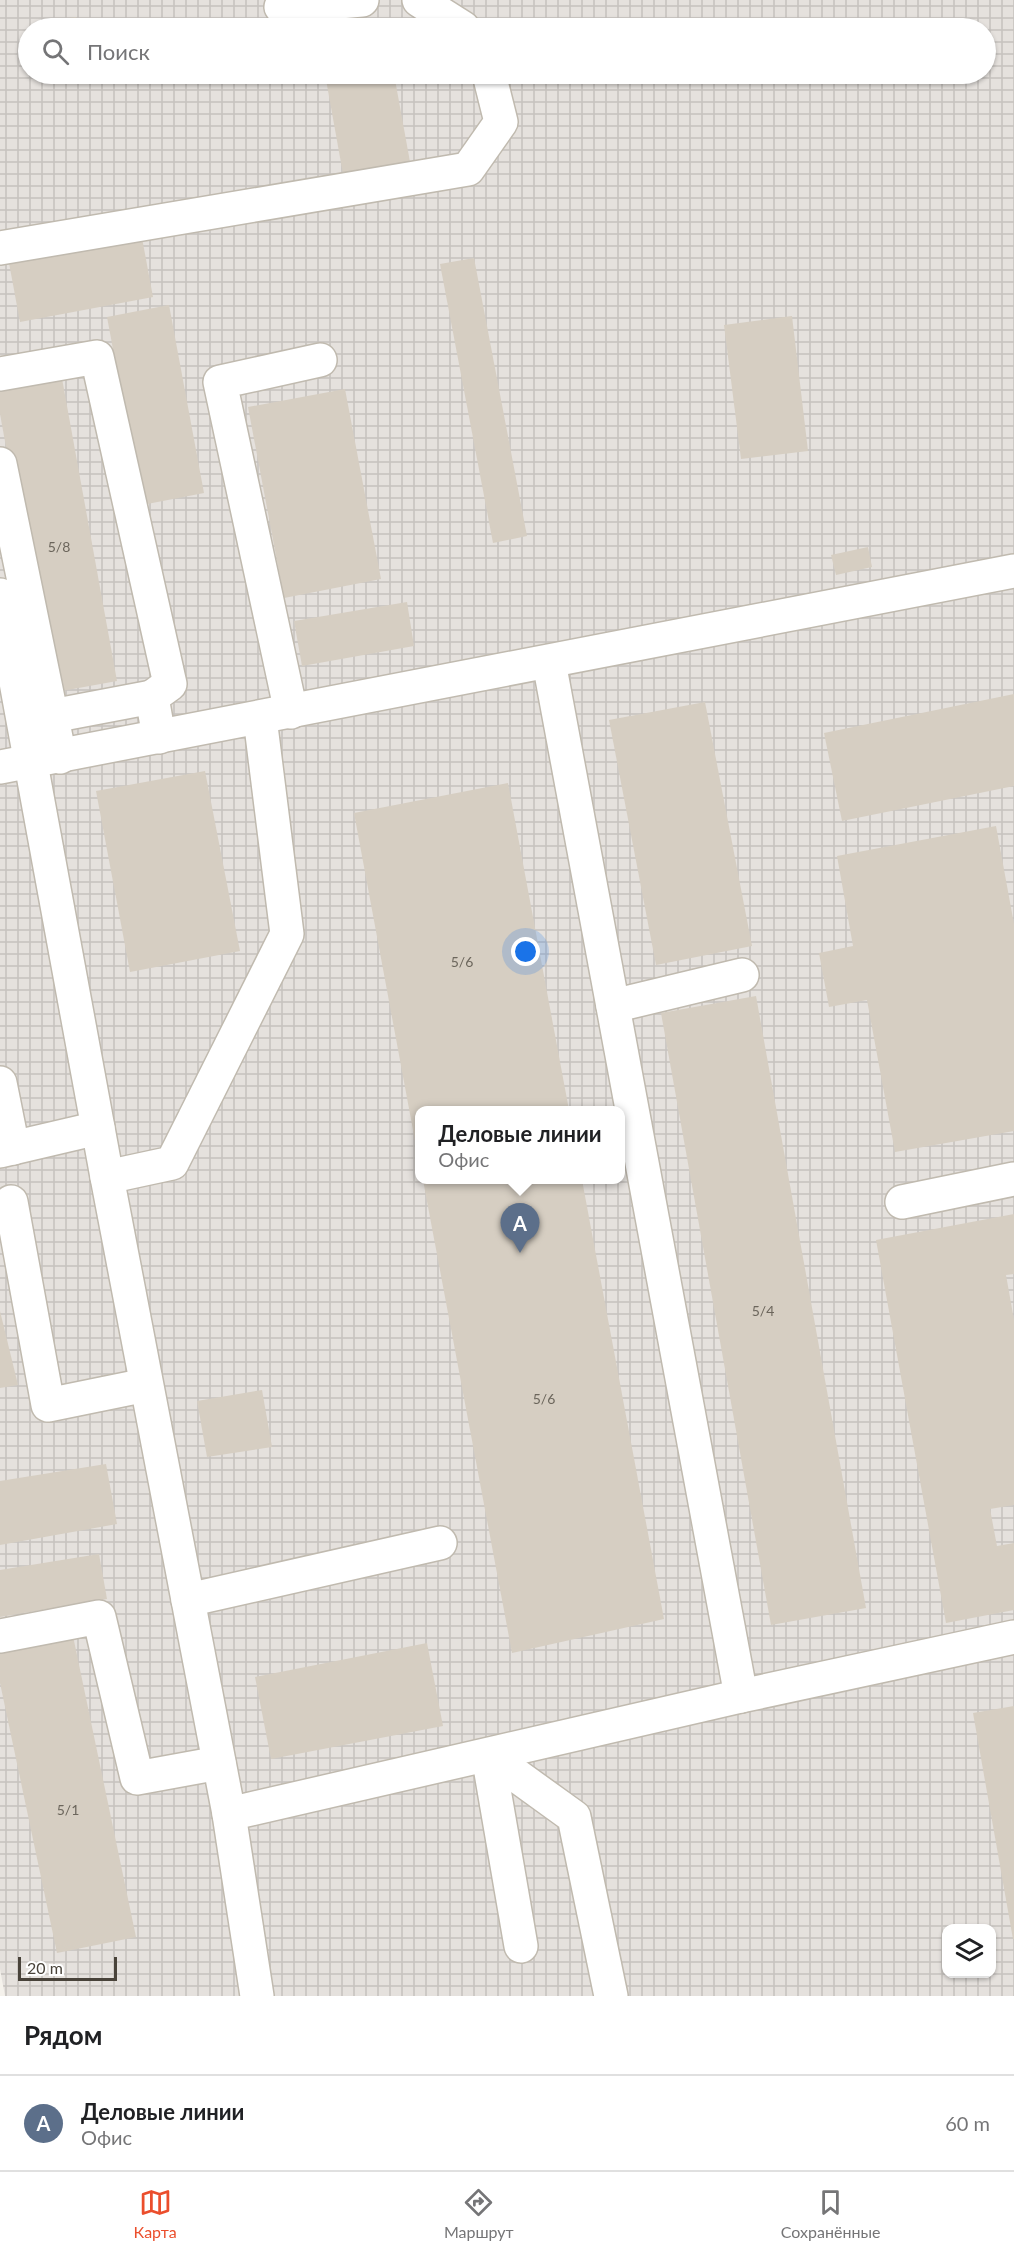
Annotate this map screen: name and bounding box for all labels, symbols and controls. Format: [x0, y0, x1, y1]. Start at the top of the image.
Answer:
search box [18, 18, 996, 84]
icon: search [39, 35, 72, 68]
text: Поиск [87, 38, 150, 65]
house number: 5/8 [48, 538, 70, 555]
your location [511, 937, 540, 966]
house number: 5/6 [451, 953, 473, 970]
popup [415, 1106, 625, 1184]
text: Деловые линии [438, 1120, 602, 1147]
text: Офис [438, 1147, 489, 1171]
pin: A [500, 1204, 540, 1253]
house number: 5/4 [752, 1302, 774, 1319]
house number: 5/6 [533, 1390, 555, 1407]
house number: 5/1 [57, 1801, 79, 1818]
map controls [942, 1924, 996, 1978]
button: layers [942, 1924, 996, 1978]
scale bar [18, 1954, 117, 1982]
text: 20 m [27, 1958, 63, 1977]
text: Рядом [24, 2019, 102, 2051]
text: Деловые линии [81, 2098, 244, 2125]
text: A [37, 2111, 50, 2135]
text: 60 m [945, 2111, 990, 2135]
text: Офис [81, 2125, 132, 2149]
tab: Карта [134, 2186, 177, 2241]
tab: Маршрут [444, 2186, 514, 2241]
tab: Сохранённые [781, 2186, 880, 2241]

